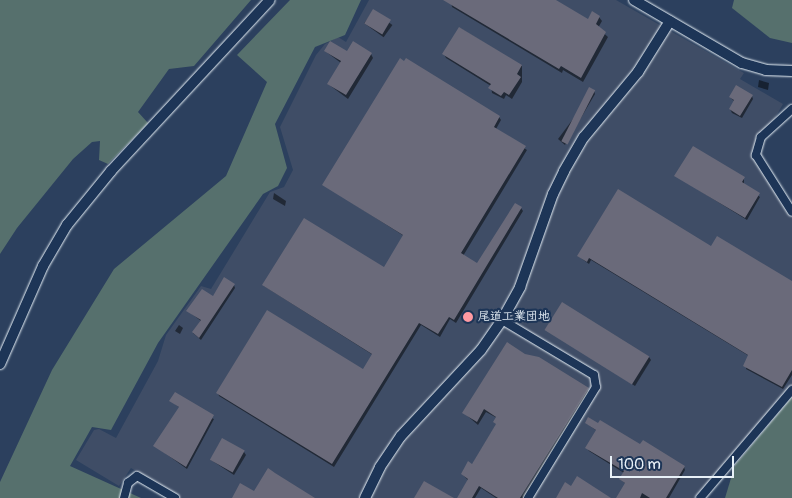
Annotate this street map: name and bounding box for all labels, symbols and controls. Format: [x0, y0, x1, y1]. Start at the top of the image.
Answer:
place label: 尾道工業団地 [478, 310, 550, 324]
marker: 尾道工業団地 [462, 311, 474, 323]
scale bar [612, 446, 736, 478]
text: 100 m [618, 455, 661, 474]

